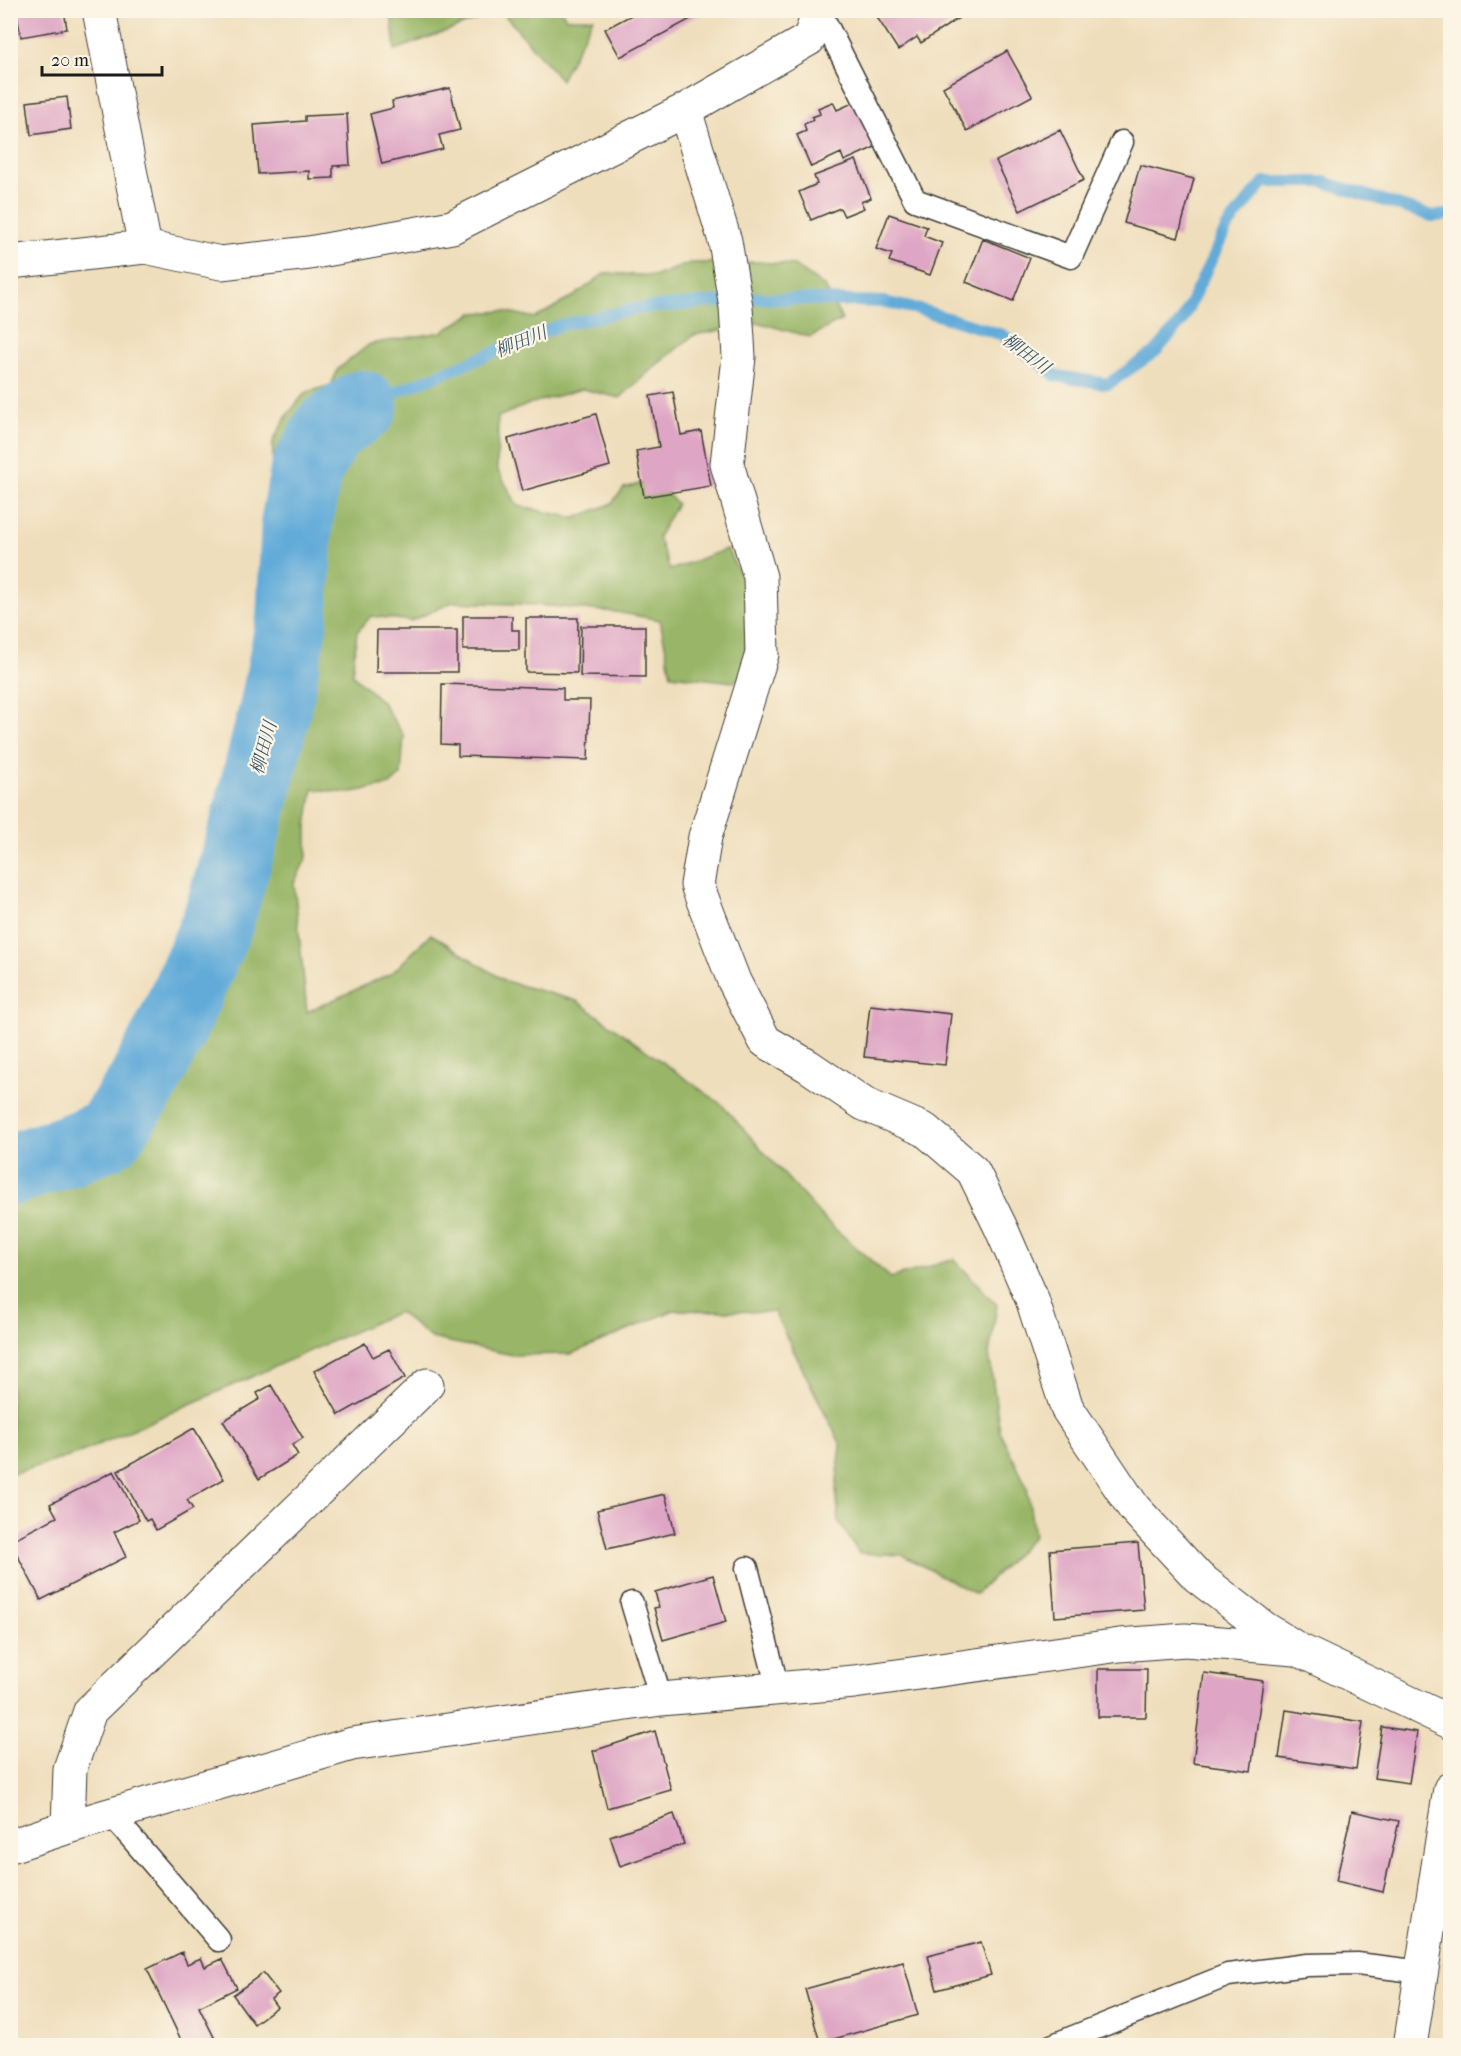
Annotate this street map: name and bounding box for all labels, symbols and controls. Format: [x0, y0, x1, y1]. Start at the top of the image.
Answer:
scale bar [42, 39, 162, 77]
text: 20 m [51, 50, 89, 71]
water label: 柳田川 [492, 321, 552, 362]
water label: 柳田川 [998, 329, 1055, 380]
water label: 柳田川 [247, 717, 282, 777]

